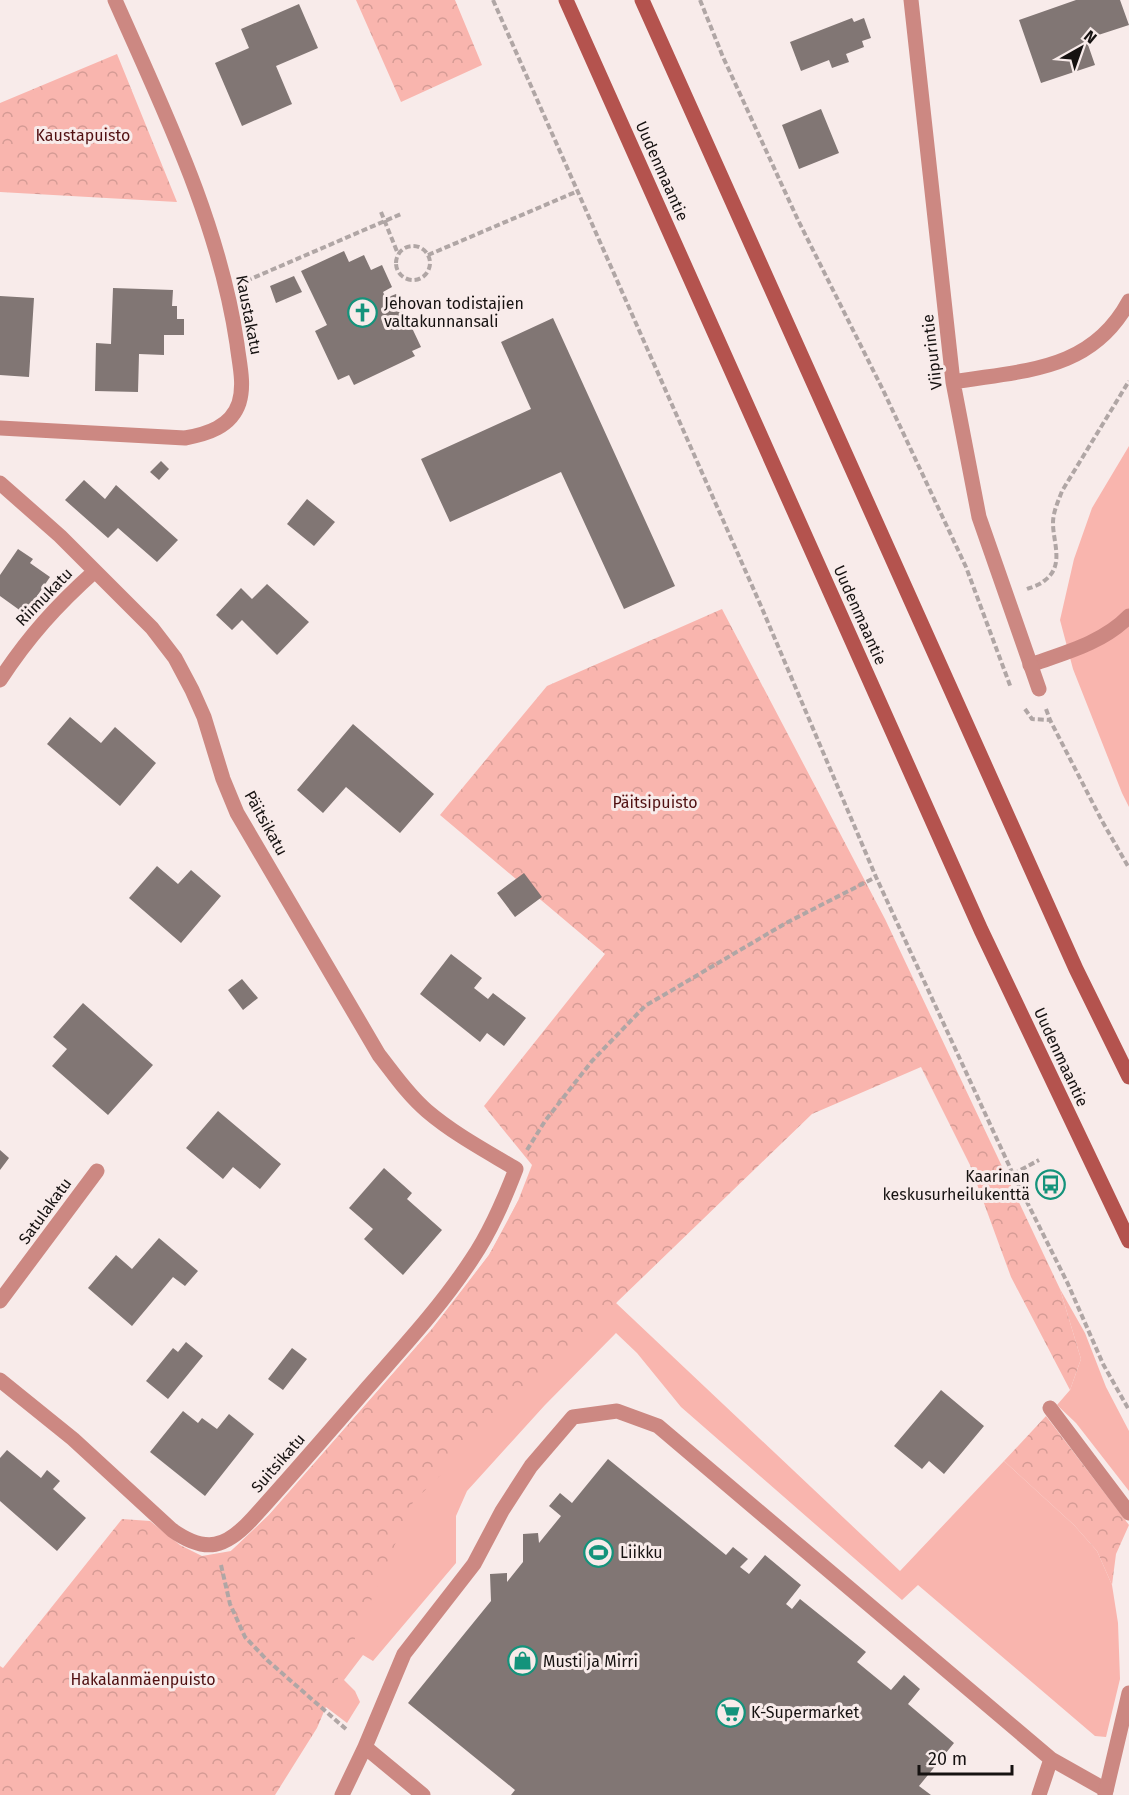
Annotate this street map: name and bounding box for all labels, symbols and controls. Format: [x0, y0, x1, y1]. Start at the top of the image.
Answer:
north arrow [1051, 18, 1111, 78]
text: N [1080, 26, 1100, 48]
street label: Uudenmaantie [632, 118, 692, 224]
park label: Kaustapuisto [36, 126, 130, 145]
street label: Kaustakatu [232, 273, 266, 357]
place label: Jehovan todistajien valtakunnansali [384, 294, 524, 331]
church icon: Jehovan todistajien valtakunnansali [347, 296, 379, 328]
street label: Viipurintie [918, 313, 946, 391]
street label: Uudenmaantie [830, 562, 890, 668]
street label: Riimukatu [12, 564, 76, 630]
street label: Päitsikatu [240, 787, 292, 859]
park label: Päitsipuisto [612, 793, 698, 812]
street label: Uudenmaantie [1030, 1004, 1092, 1110]
place label: Kaarinan keskusurheilukenttä [883, 1167, 1030, 1204]
bus stop icon: Kaarinan keskusurheilukenttä [1035, 1169, 1067, 1201]
street label: Satulakatu [15, 1174, 75, 1248]
street label: Suitsikatu [247, 1430, 309, 1496]
sports icon: Liikku [583, 1536, 615, 1568]
place label: Liikku [620, 1543, 663, 1562]
shop icon: Musti ja Mirri [506, 1645, 538, 1677]
place label: Musti ja Mirri [543, 1652, 638, 1671]
park label: Hakalanmäenpuisto [71, 1670, 215, 1689]
supermarket icon: K-Supermarket [714, 1696, 746, 1728]
place label: K-Supermarket [751, 1703, 859, 1722]
scale bar [919, 1738, 1012, 1776]
text: 20 m [928, 1748, 967, 1770]

